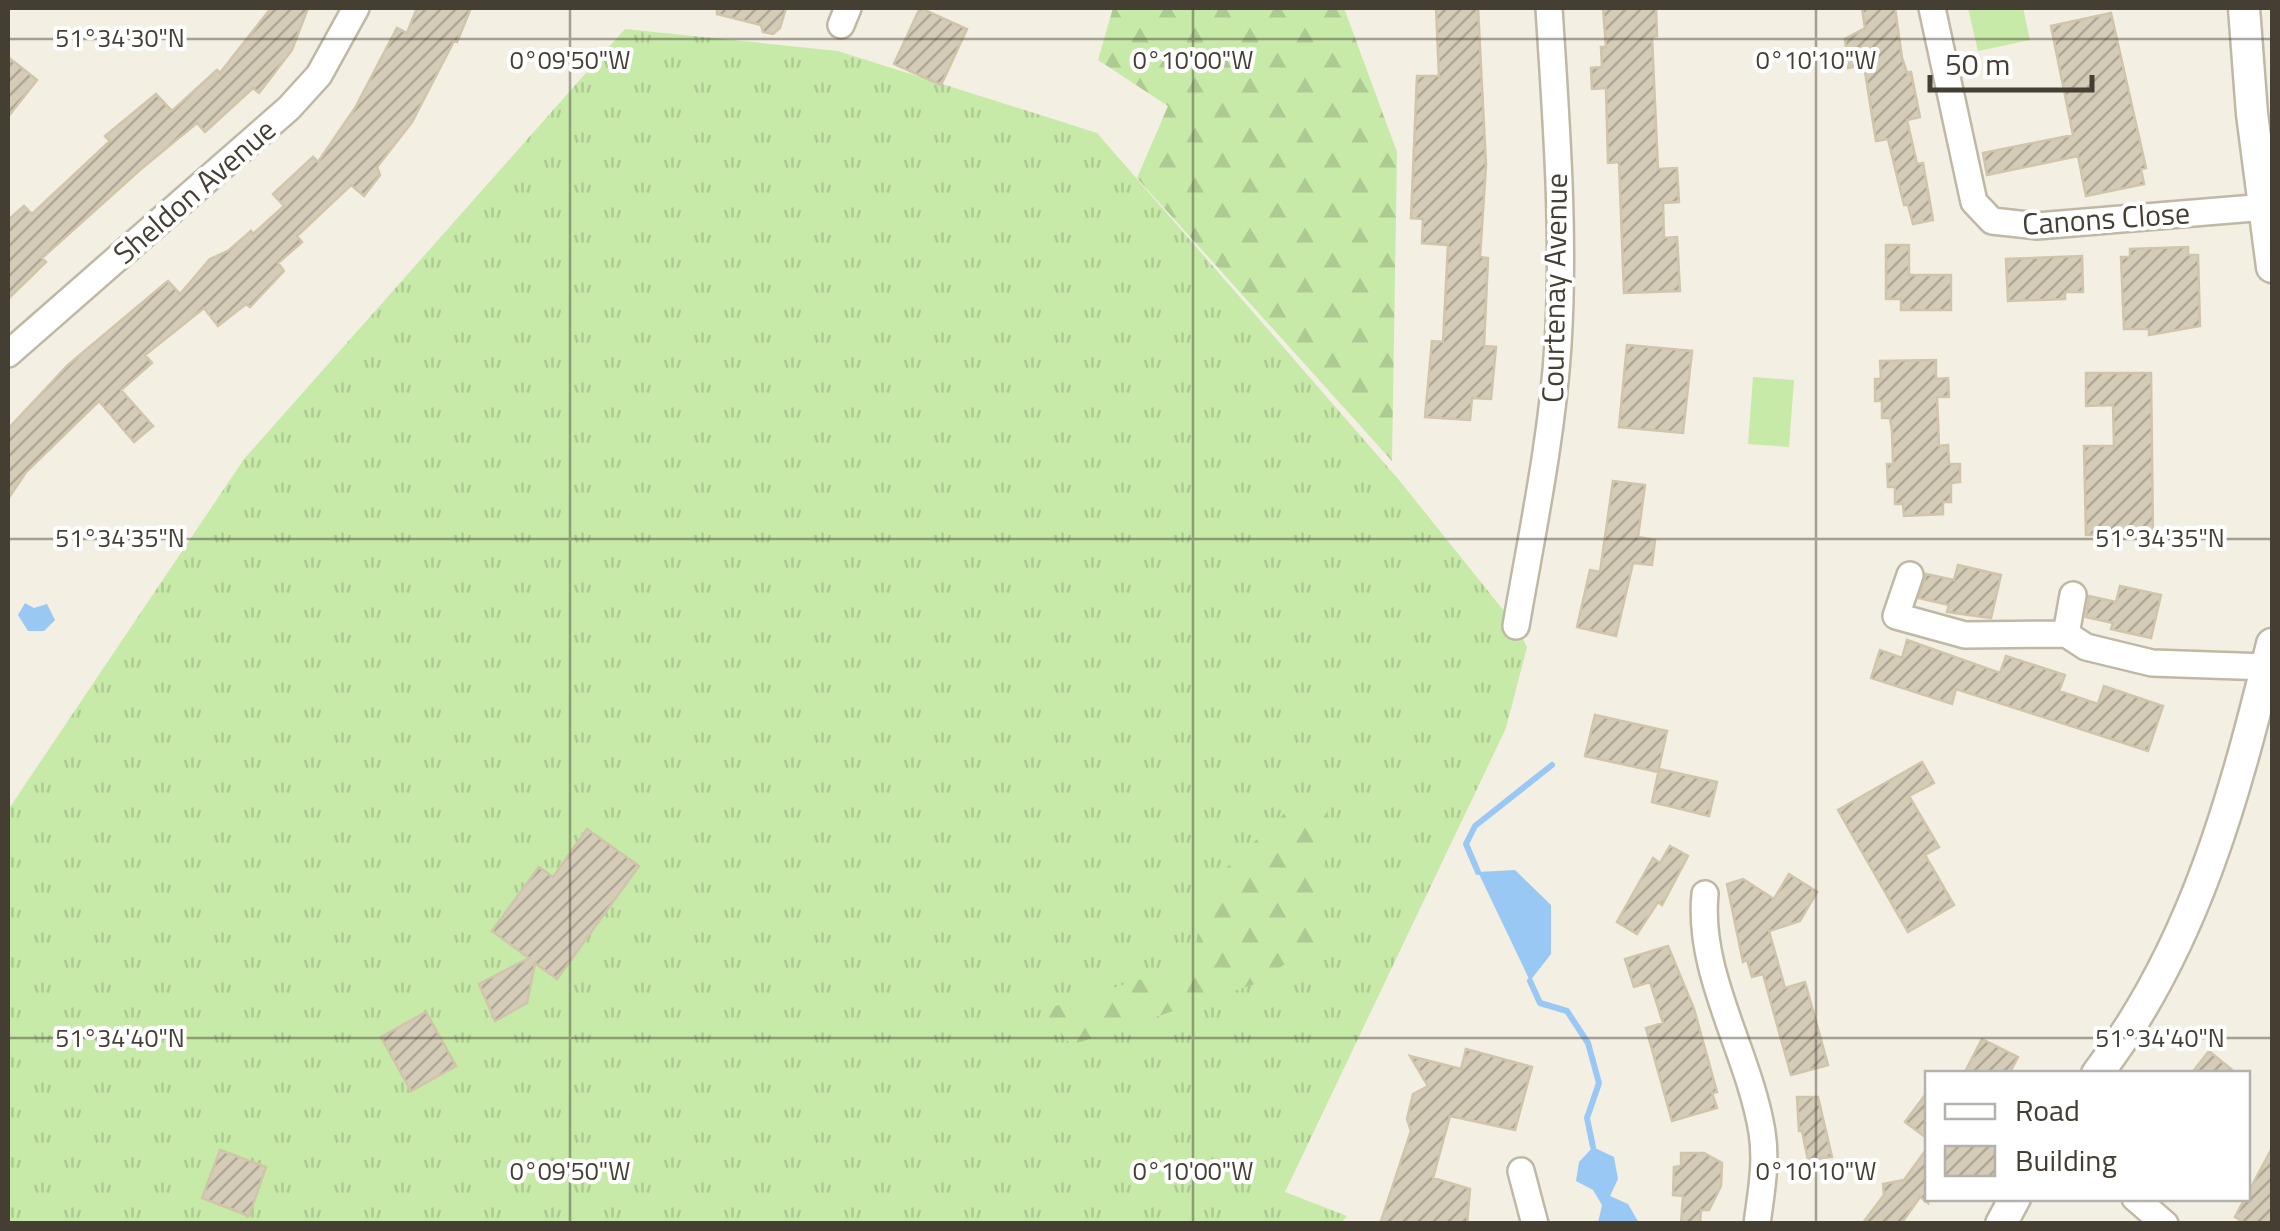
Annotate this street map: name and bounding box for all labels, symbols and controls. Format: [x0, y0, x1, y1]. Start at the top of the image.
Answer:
text: 51°34'30"N [55, 19, 185, 57]
scale bar [1930, 30, 2092, 92]
text: 0°09'50"W [510, 41, 630, 79]
text: 0°10'00"W [1133, 41, 1253, 79]
text: 0°10'10"W [1756, 41, 1876, 79]
text: 50 m [1945, 41, 2010, 87]
street label: Sheldon Avenue [102, 107, 286, 275]
street label: Courtenay Avenue [1529, 173, 1579, 403]
street label: Canons Close [2021, 189, 2191, 247]
text: 51°34'35"N [55, 519, 185, 557]
text: 51°34'35"N [2095, 519, 2225, 557]
text: 51°34'40"N [55, 1019, 185, 1057]
text: 51°34'40"N [2095, 1019, 2225, 1057]
legend [1925, 1071, 2250, 1201]
text: Road [2015, 1087, 2080, 1133]
text: Building [2015, 1137, 2117, 1183]
text: 0°09'50"W [510, 1152, 630, 1190]
text: 0°10'00"W [1133, 1152, 1253, 1190]
text: 0°10'10"W [1756, 1152, 1876, 1190]

